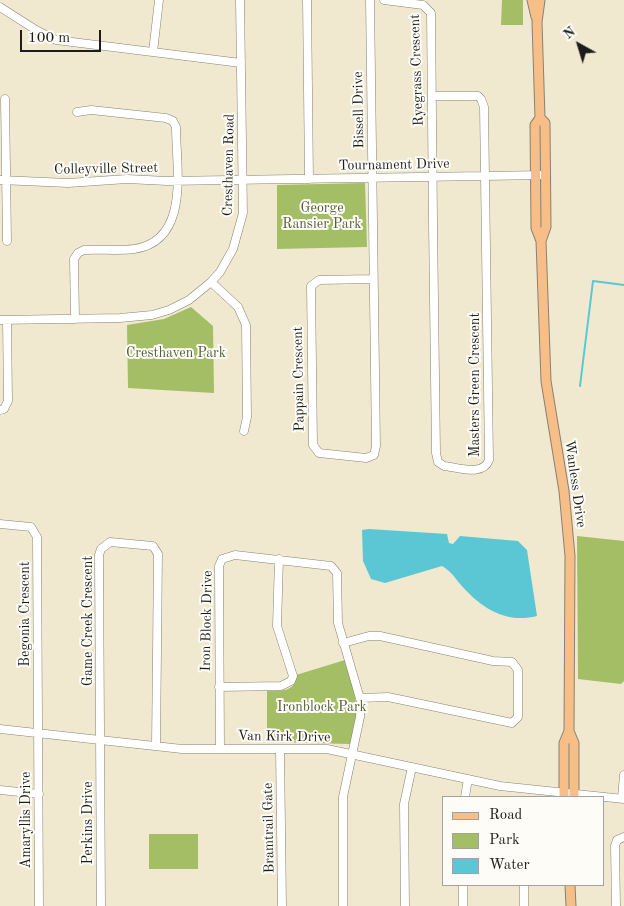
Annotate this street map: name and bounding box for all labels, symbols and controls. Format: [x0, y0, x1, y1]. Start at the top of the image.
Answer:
street label: Ryegrass Crescent [407, 14, 427, 126]
scale bar [22, 20, 104, 52]
north arrow [554, 20, 604, 70]
text: N [561, 25, 578, 42]
text: 100 m [28, 31, 70, 46]
street label: Bissell Drive [350, 71, 368, 149]
street label: Cresthaven Road [220, 114, 238, 216]
street label: Tournament Drive [338, 156, 450, 174]
street label: Colleyville Street [54, 160, 158, 178]
park label: George Ransier Park [282, 200, 362, 232]
street label: Masters Green Crescent [467, 313, 483, 457]
street label: Pappain Crescent [290, 326, 308, 432]
park label: Cresthaven Park [126, 345, 226, 361]
street label: Wanless Drive [561, 439, 589, 529]
street label: Game Creek Crescent [80, 556, 96, 686]
street label: Begonia Crescent [17, 561, 33, 667]
street label: Iron Block Drive [198, 570, 216, 672]
park label: Ironblock Park [277, 699, 367, 715]
street label: Van Kirk Drive [237, 728, 331, 746]
street label: Amaryllis Drive [18, 772, 34, 868]
street label: Perkins Drive [80, 781, 96, 865]
street label: Bramtrail Gate [260, 782, 278, 874]
legend [442, 796, 604, 886]
text: Road [489, 808, 522, 823]
text: Park [489, 833, 520, 848]
text: Water [489, 858, 530, 873]

